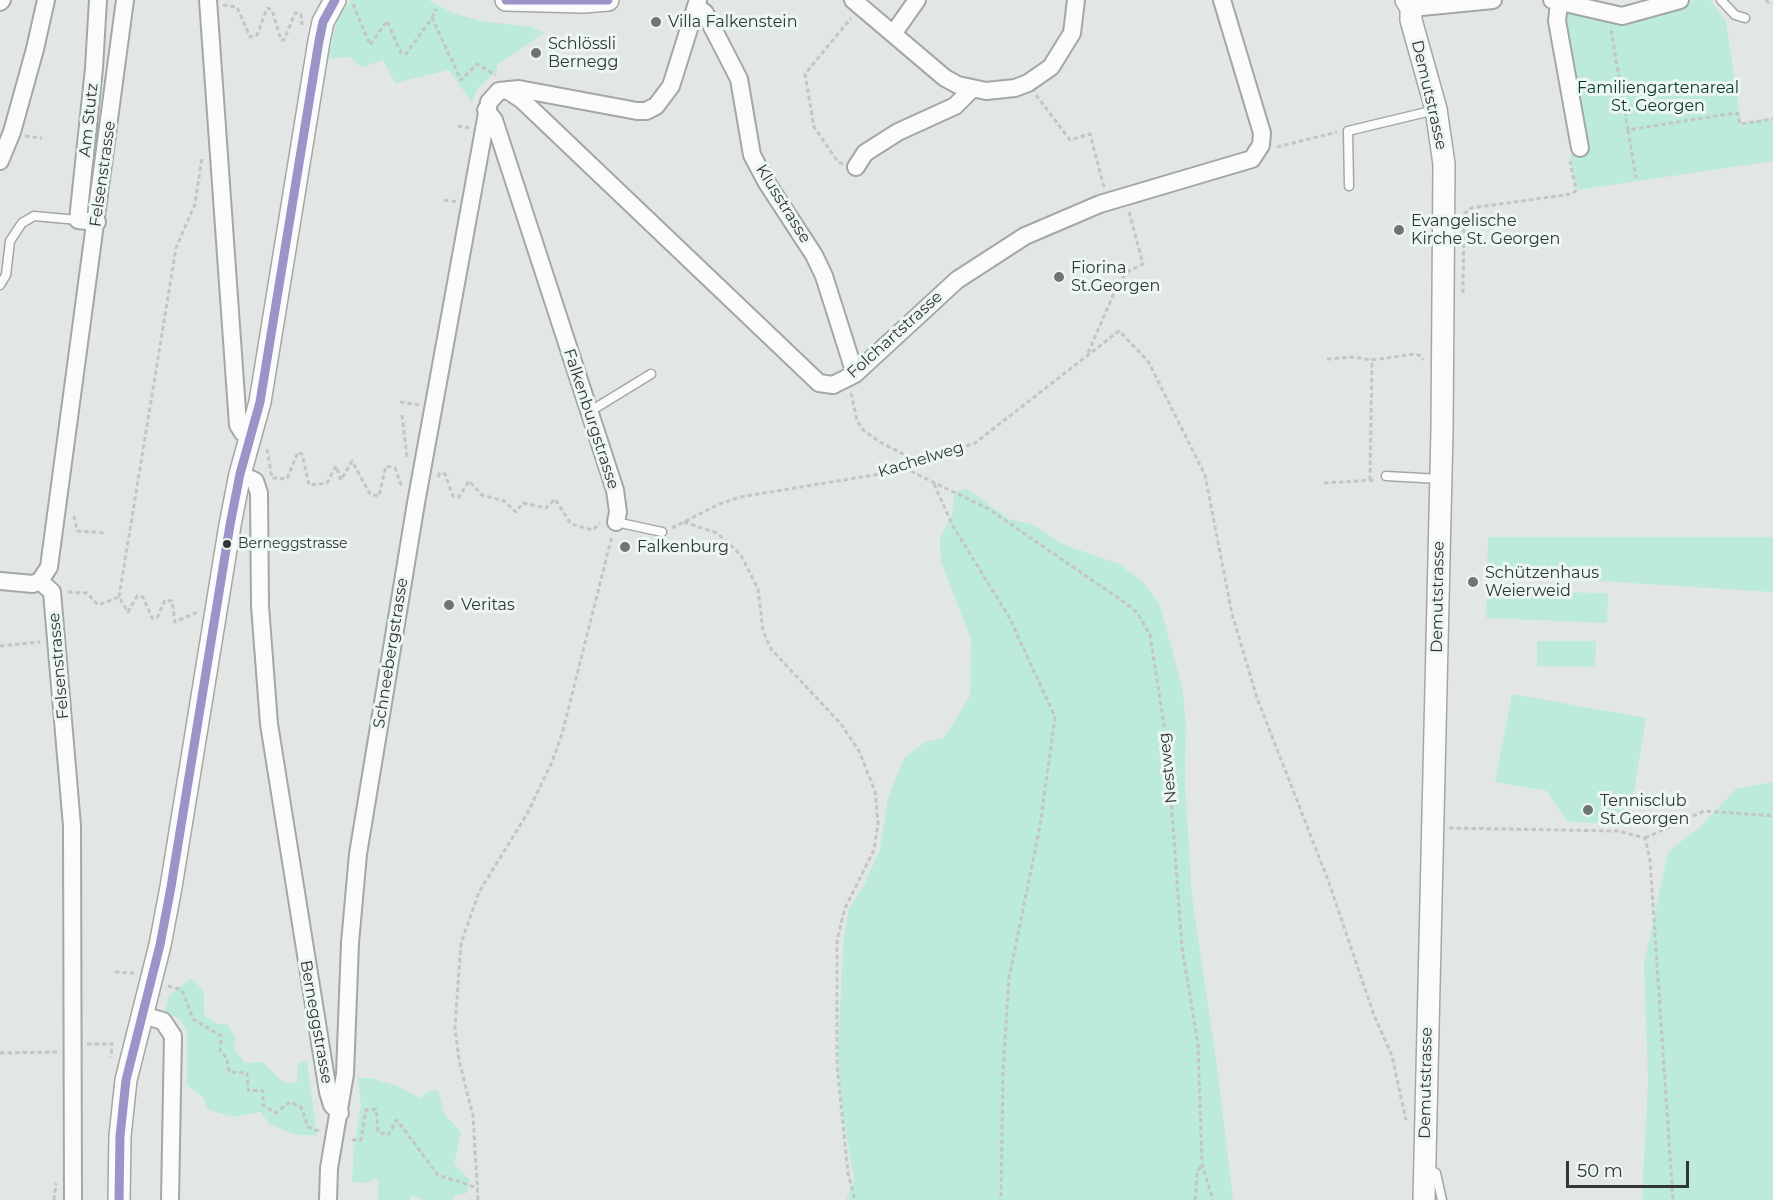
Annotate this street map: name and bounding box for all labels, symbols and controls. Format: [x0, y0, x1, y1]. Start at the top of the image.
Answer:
place label: Villa Falkenstein [668, 12, 797, 32]
marker: Villa Falkenstein [649, 15, 663, 29]
place label: Schlössli Bernegg [548, 34, 618, 72]
street label: Demutstrasse [1407, 38, 1451, 152]
marker: Schlössli Bernegg [529, 46, 543, 60]
park label: Familiengartenareal St. Georgen [1577, 78, 1739, 116]
street label: Am Stutz [76, 82, 102, 158]
street label: Felsenstrasse [86, 120, 120, 228]
street label: Klusstrasse [751, 161, 815, 247]
place label: Evangelische Kirche St. Georgen [1411, 211, 1560, 249]
marker: Evangelische Kirche St. Georgen [1392, 223, 1406, 237]
place label: Fiorina St.Georgen [1071, 258, 1160, 296]
marker: Fiorina St.Georgen [1052, 270, 1066, 284]
street label: Folchartstrasse [844, 287, 946, 383]
street label: Falkenburgstrasse [559, 346, 623, 492]
street label: Kachelweg [876, 438, 966, 482]
place label: Berneggstrasse [238, 536, 348, 552]
place label: Falkenburg [637, 537, 729, 557]
marker: Berneggstrasse [221, 538, 233, 550]
marker: Falkenburg [618, 540, 632, 554]
street label: Demutstrasse [1427, 541, 1449, 653]
place label: Schützenhaus Weierweid [1485, 563, 1599, 601]
marker: Schützenhaus Weierweid [1466, 575, 1480, 589]
street label: Schneebergstrasse [370, 576, 412, 730]
place label: Veritas [461, 595, 515, 615]
marker: Veritas [442, 598, 456, 612]
street label: Felsenstrasse [45, 612, 73, 720]
street label: Nestweg [1155, 732, 1181, 804]
place label: Tennisclub St.Georgen [1600, 791, 1689, 829]
marker: Tennisclub St.Georgen [1581, 803, 1595, 817]
street label: Berneggstrasse [296, 959, 336, 1085]
street label: Demutstrasse [1415, 1027, 1437, 1139]
scale bar [1569, 1149, 1692, 1187]
text: 50 m [1577, 1160, 1623, 1182]

